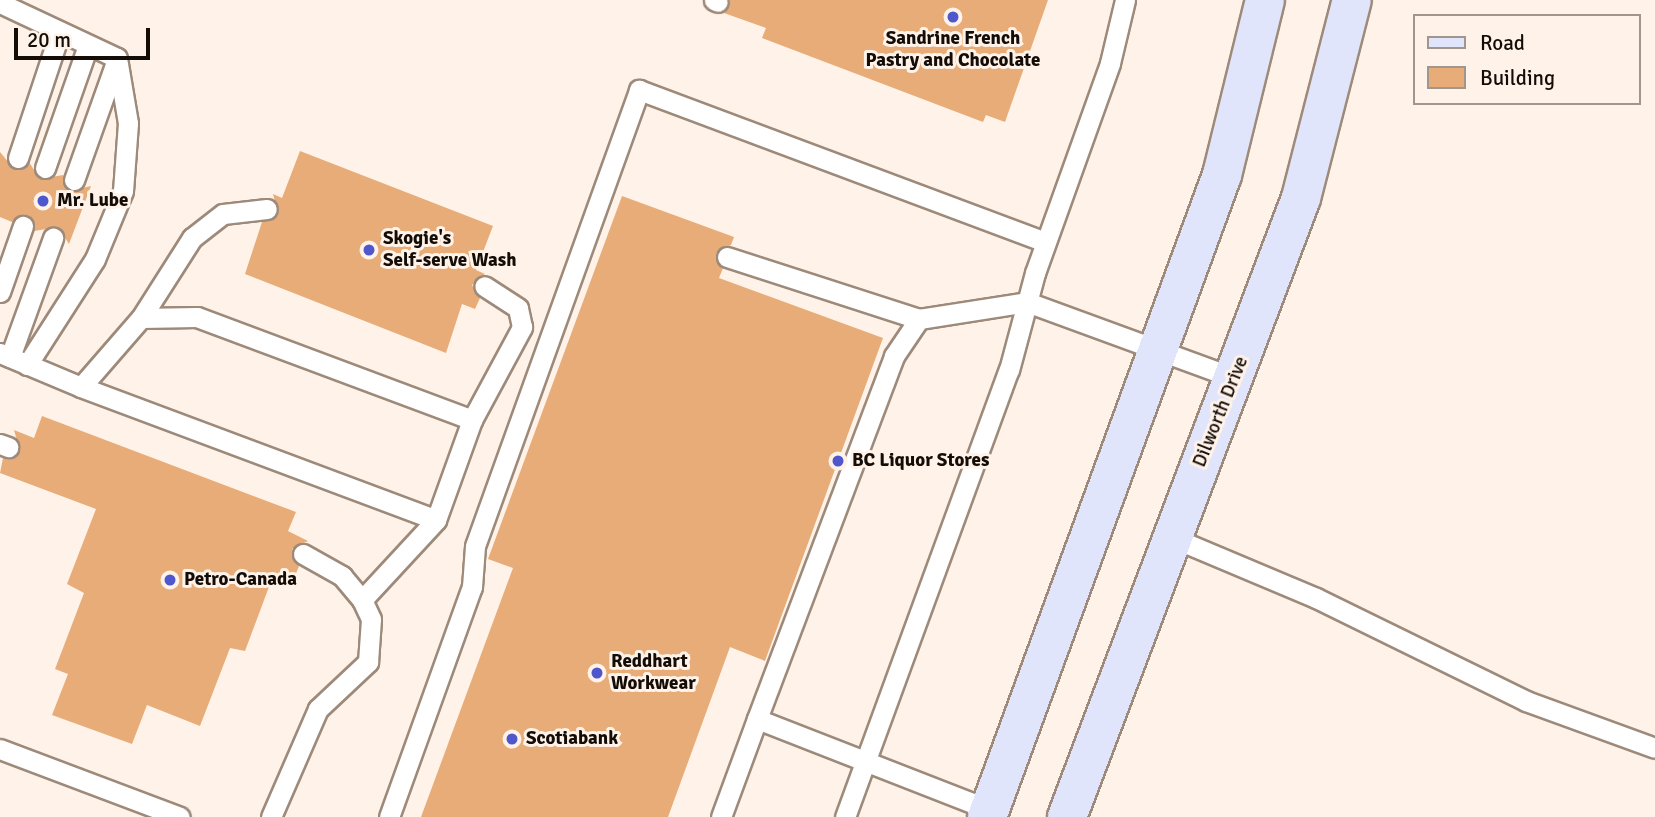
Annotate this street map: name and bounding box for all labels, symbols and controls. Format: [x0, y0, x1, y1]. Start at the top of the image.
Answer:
marker: Sandrine French Pastry and Chocolate [945, 9, 961, 25]
scale bar [18, 14, 154, 58]
legend [1414, 14, 1641, 105]
text: 20 m [27, 27, 71, 53]
place label: Sandrine French Pastry and Chocolate [865, 28, 1041, 72]
text: Road [1480, 30, 1525, 56]
text: Building [1480, 65, 1555, 91]
place label: Mr. Lube [57, 190, 128, 212]
marker: Mr. Lube [35, 193, 51, 209]
place label: Skogie's Self-serve Wash [383, 228, 516, 272]
marker: Skogie's Self-serve Wash [361, 242, 377, 258]
street label: Dilworth Drive [1188, 353, 1254, 471]
place label: BC Liquor Stores [852, 450, 989, 472]
marker: BC Liquor Stores [830, 453, 846, 469]
place label: Petro-Canada [184, 569, 297, 591]
marker: Petro-Canada [162, 572, 178, 588]
place label: Reddhart Workwear [611, 651, 696, 695]
marker: Reddhart Workwear [589, 665, 605, 681]
place label: Scotiabank [526, 728, 618, 750]
marker: Scotiabank [504, 731, 520, 747]

